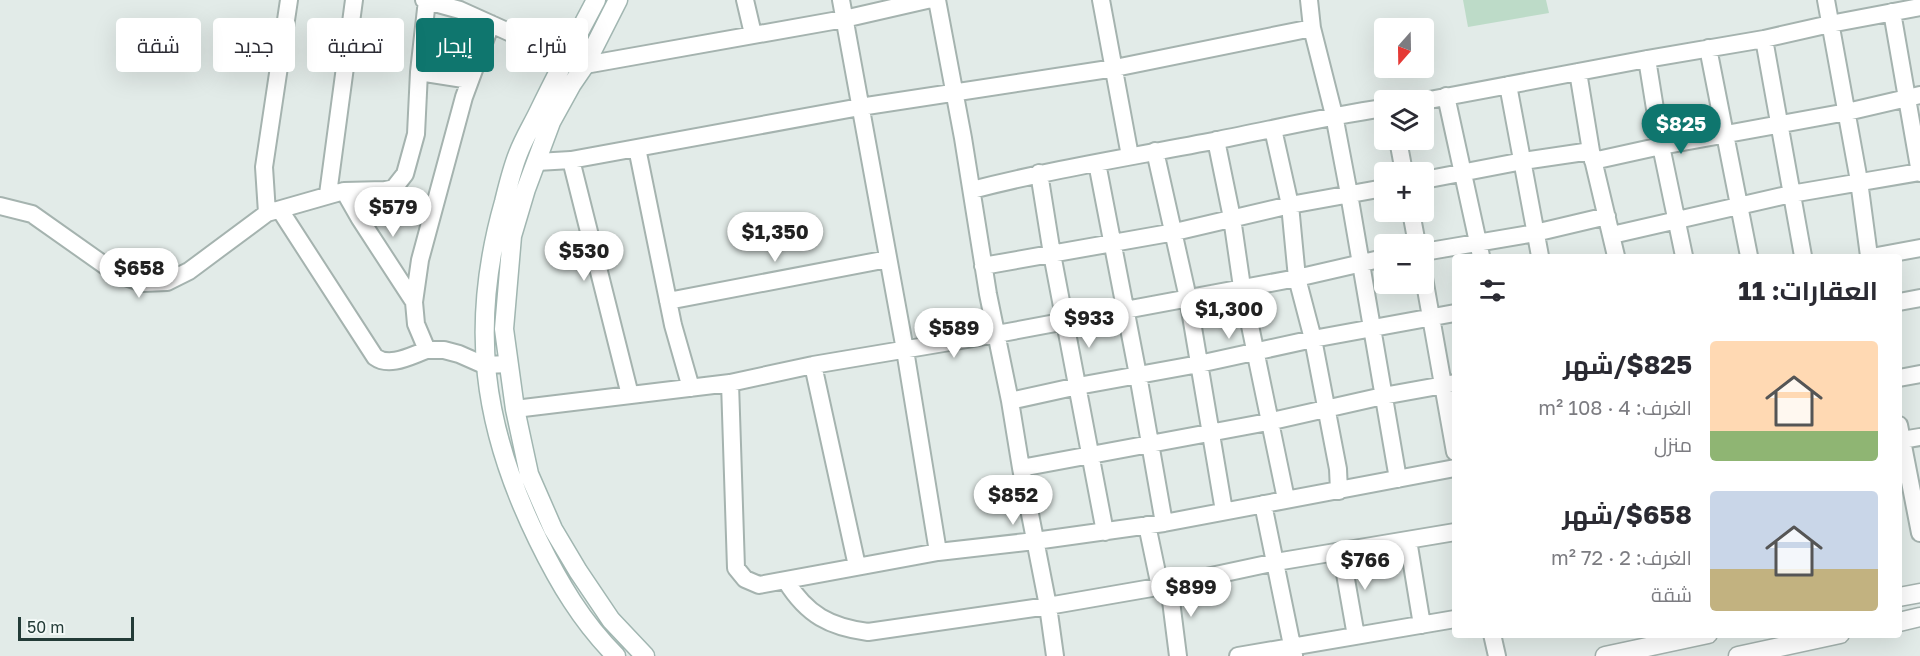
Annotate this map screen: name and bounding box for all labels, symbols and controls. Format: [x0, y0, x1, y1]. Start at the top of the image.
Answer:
chip: شقة [116, 18, 201, 72]
chip: جديد [213, 18, 295, 72]
chip: تصفية [307, 18, 404, 72]
chip: إيجار [416, 18, 494, 72]
chip: شراء [506, 18, 588, 72]
north arrow [1374, 18, 1434, 78]
map controls [1374, 18, 1434, 294]
button: layers [1374, 90, 1434, 150]
pin: $825 [1645, 104, 1717, 155]
text: $825 [1656, 111, 1706, 135]
button: + [1374, 162, 1434, 222]
pin: $579 [357, 187, 429, 238]
text: $579 [368, 194, 418, 218]
pin: $1,350 [726, 212, 824, 263]
text: $1,350 [741, 219, 809, 243]
pin: $530 [548, 231, 620, 282]
button: − [1374, 234, 1434, 294]
text: $530 [559, 238, 609, 262]
pin: $658 [103, 248, 175, 299]
text: $658 [113, 255, 165, 279]
icon: filters [1476, 274, 1509, 307]
text: العقارات: 11 [1738, 275, 1878, 306]
pin: $1,300 [1180, 289, 1278, 340]
text: $1,300 [1195, 296, 1263, 320]
pin: $933 [1053, 298, 1125, 349]
text: $933 [1064, 305, 1114, 329]
pin: $589 [918, 308, 990, 359]
text: $589 [928, 315, 980, 339]
text: $825/شهر [1563, 349, 1692, 380]
icon: home [1758, 365, 1830, 437]
text: الغرف: 4 · 108 m² [1538, 395, 1692, 419]
text: منزل [1654, 432, 1692, 456]
pin: $852 [977, 475, 1049, 526]
text: $852 [988, 482, 1038, 506]
text: $658/شهر [1562, 499, 1692, 530]
icon: home [1758, 515, 1830, 587]
pin: $766 [1329, 540, 1401, 591]
text: الغرف: 2 · 72 m² [1551, 545, 1692, 569]
text: $766 [1340, 547, 1390, 571]
pin: $899 [1155, 567, 1227, 618]
text: $899 [1165, 574, 1217, 598]
text: شقة [1651, 582, 1692, 606]
scale bar [18, 614, 134, 642]
text: 50 m [27, 617, 64, 637]

